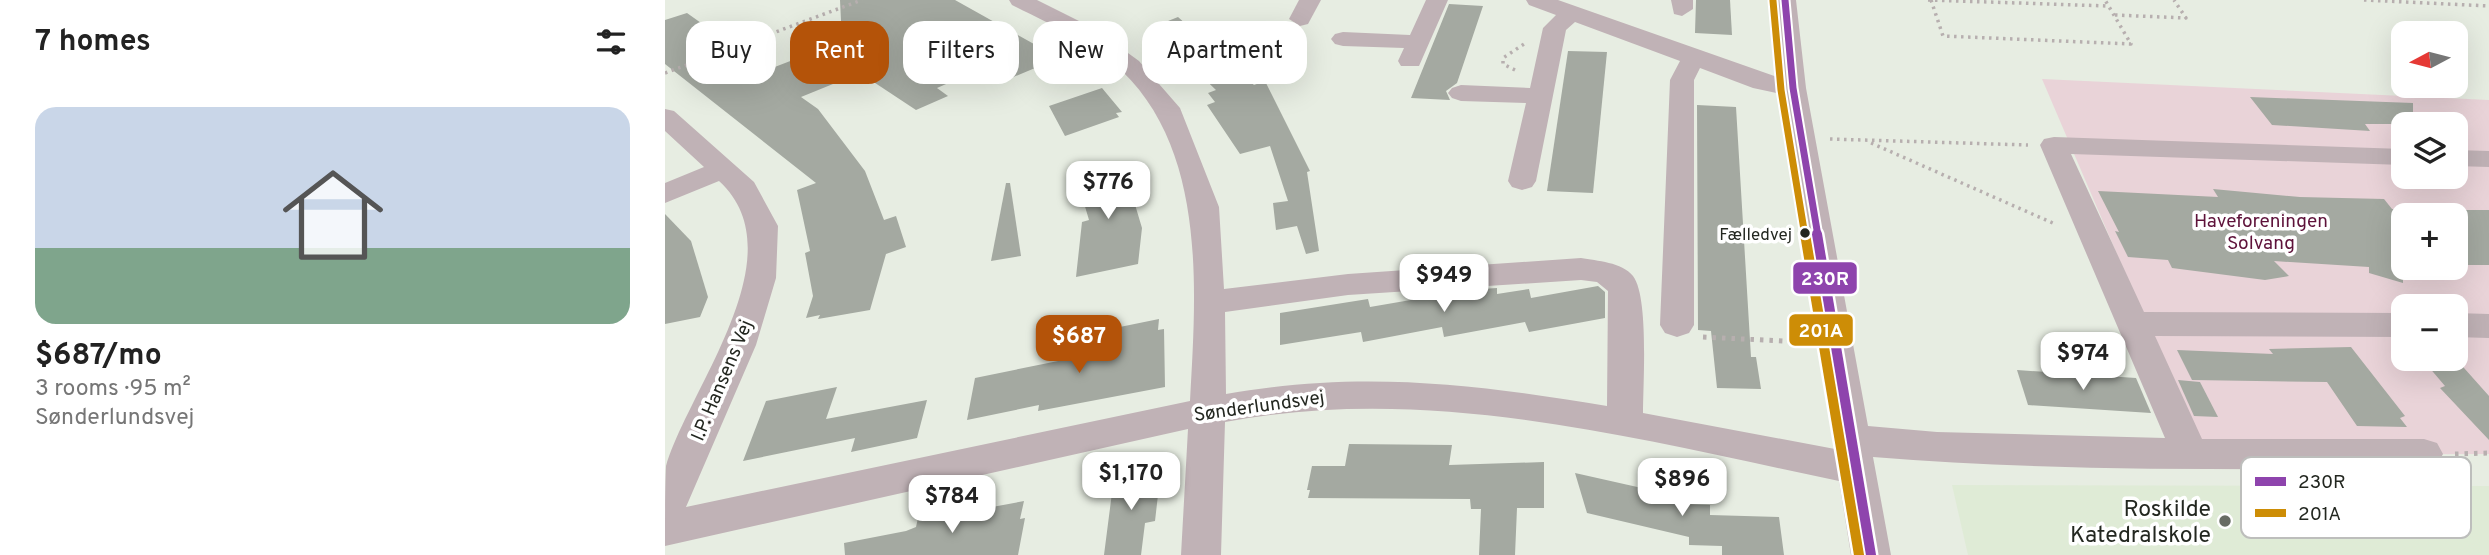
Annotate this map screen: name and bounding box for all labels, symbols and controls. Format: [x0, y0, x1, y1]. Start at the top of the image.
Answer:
chip: Buy [686, 21, 776, 84]
chip: Rent [790, 21, 889, 84]
chip: Filters [903, 21, 1019, 84]
chip: New [1033, 21, 1128, 84]
chip: Apartment [1142, 21, 1307, 84]
north arrow [2391, 21, 2467, 98]
map controls [2391, 21, 2468, 371]
icon: filters [592, 23, 630, 61]
text: 7 homes [35, 24, 151, 61]
button: layers [2391, 112, 2468, 189]
icon: home [270, 152, 396, 278]
pin: $776 [1067, 162, 1149, 221]
text: $776 [1082, 169, 1134, 198]
button: + [2391, 203, 2468, 280]
park label: Haveforeningen Solvang [2194, 210, 2328, 256]
place label: Fælledvej [1719, 225, 1792, 247]
marker: Fælledvej [1798, 226, 1812, 240]
pin: $949 [1403, 254, 1485, 314]
line badge: 230R [1792, 261, 1858, 295]
text: $949 [1416, 262, 1472, 291]
text: 230R [1801, 268, 1849, 292]
button: − [2391, 294, 2468, 371]
line badge: 201A [1788, 313, 1854, 347]
street label: I.P. Hansens Vej [686, 316, 759, 445]
pin: $687 [1038, 316, 1120, 375]
text: 201A [1799, 320, 1844, 344]
text: $687 [1052, 323, 1106, 352]
pin: $974 [2042, 332, 2124, 392]
text: $687/mo [35, 338, 162, 375]
text: $974 [2057, 340, 2109, 369]
text: 3 rooms · 95 m² [35, 375, 191, 404]
street label: Sønderlundsvej [1192, 386, 1326, 428]
text: Sønderlundsvej [35, 404, 194, 433]
pin: $1,170 [1074, 452, 1188, 512]
legend [2241, 457, 2471, 538]
pin: $896 [1641, 458, 1723, 518]
text: $1,170 [1098, 460, 1164, 489]
text: $896 [1654, 466, 1710, 495]
text: 230R [2298, 471, 2346, 495]
pin: $784 [911, 476, 993, 535]
text: $784 [925, 483, 979, 512]
place label: Roskilde Katedralskole [2070, 496, 2211, 551]
text: 201A [2298, 503, 2341, 527]
marker: Roskilde Katedralskole [2217, 513, 2233, 529]

